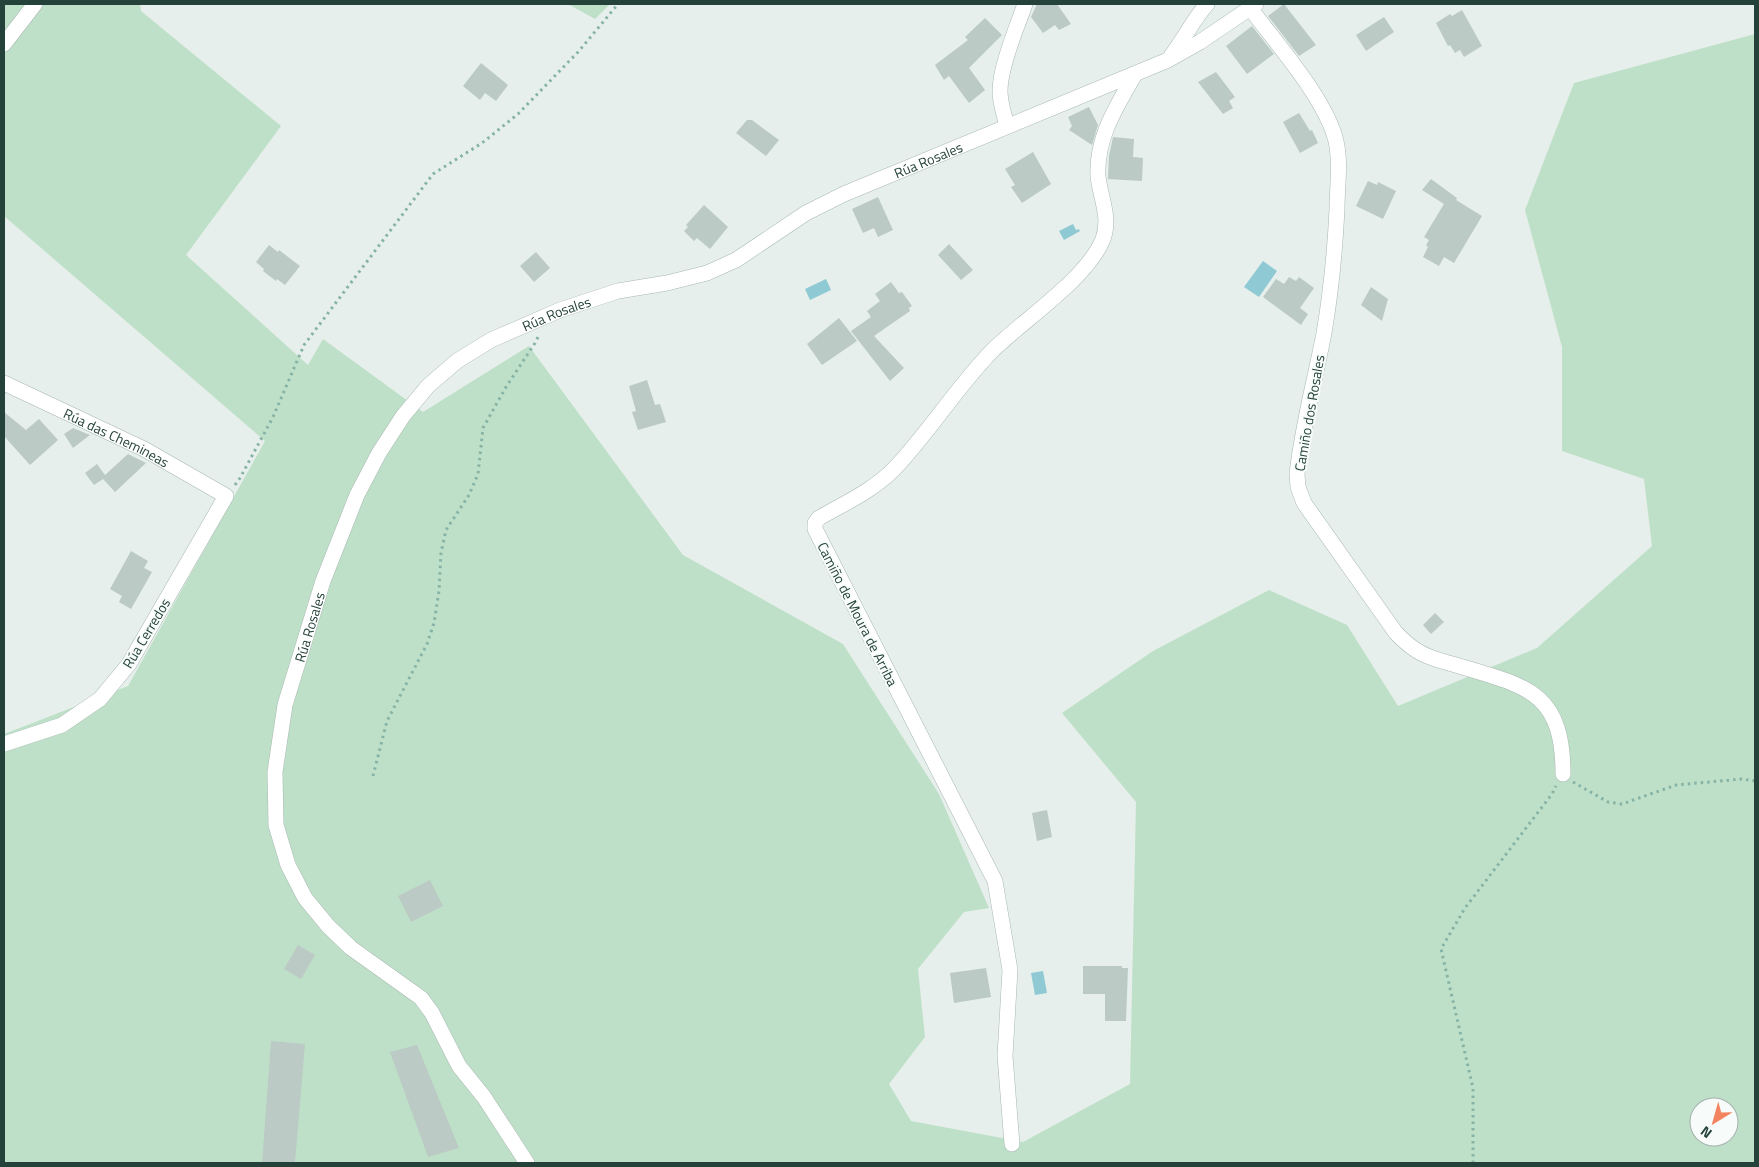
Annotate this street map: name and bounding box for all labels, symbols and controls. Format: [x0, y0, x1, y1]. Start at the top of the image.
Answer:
street label: Rúa Rosales [891, 136, 965, 183]
street label: Rúa Rosales [518, 290, 593, 336]
street label: Camiño dos Rosales [1288, 353, 1330, 473]
street label: Rúa das Chemineas [60, 402, 173, 472]
street label: Camiño de Moura de Arriba [812, 538, 904, 690]
street label: Rúa Rosales [288, 589, 330, 665]
street label: Rúa Cerredos [117, 594, 175, 672]
north arrow [1689, 1097, 1739, 1147]
text: N [1696, 1121, 1716, 1144]

